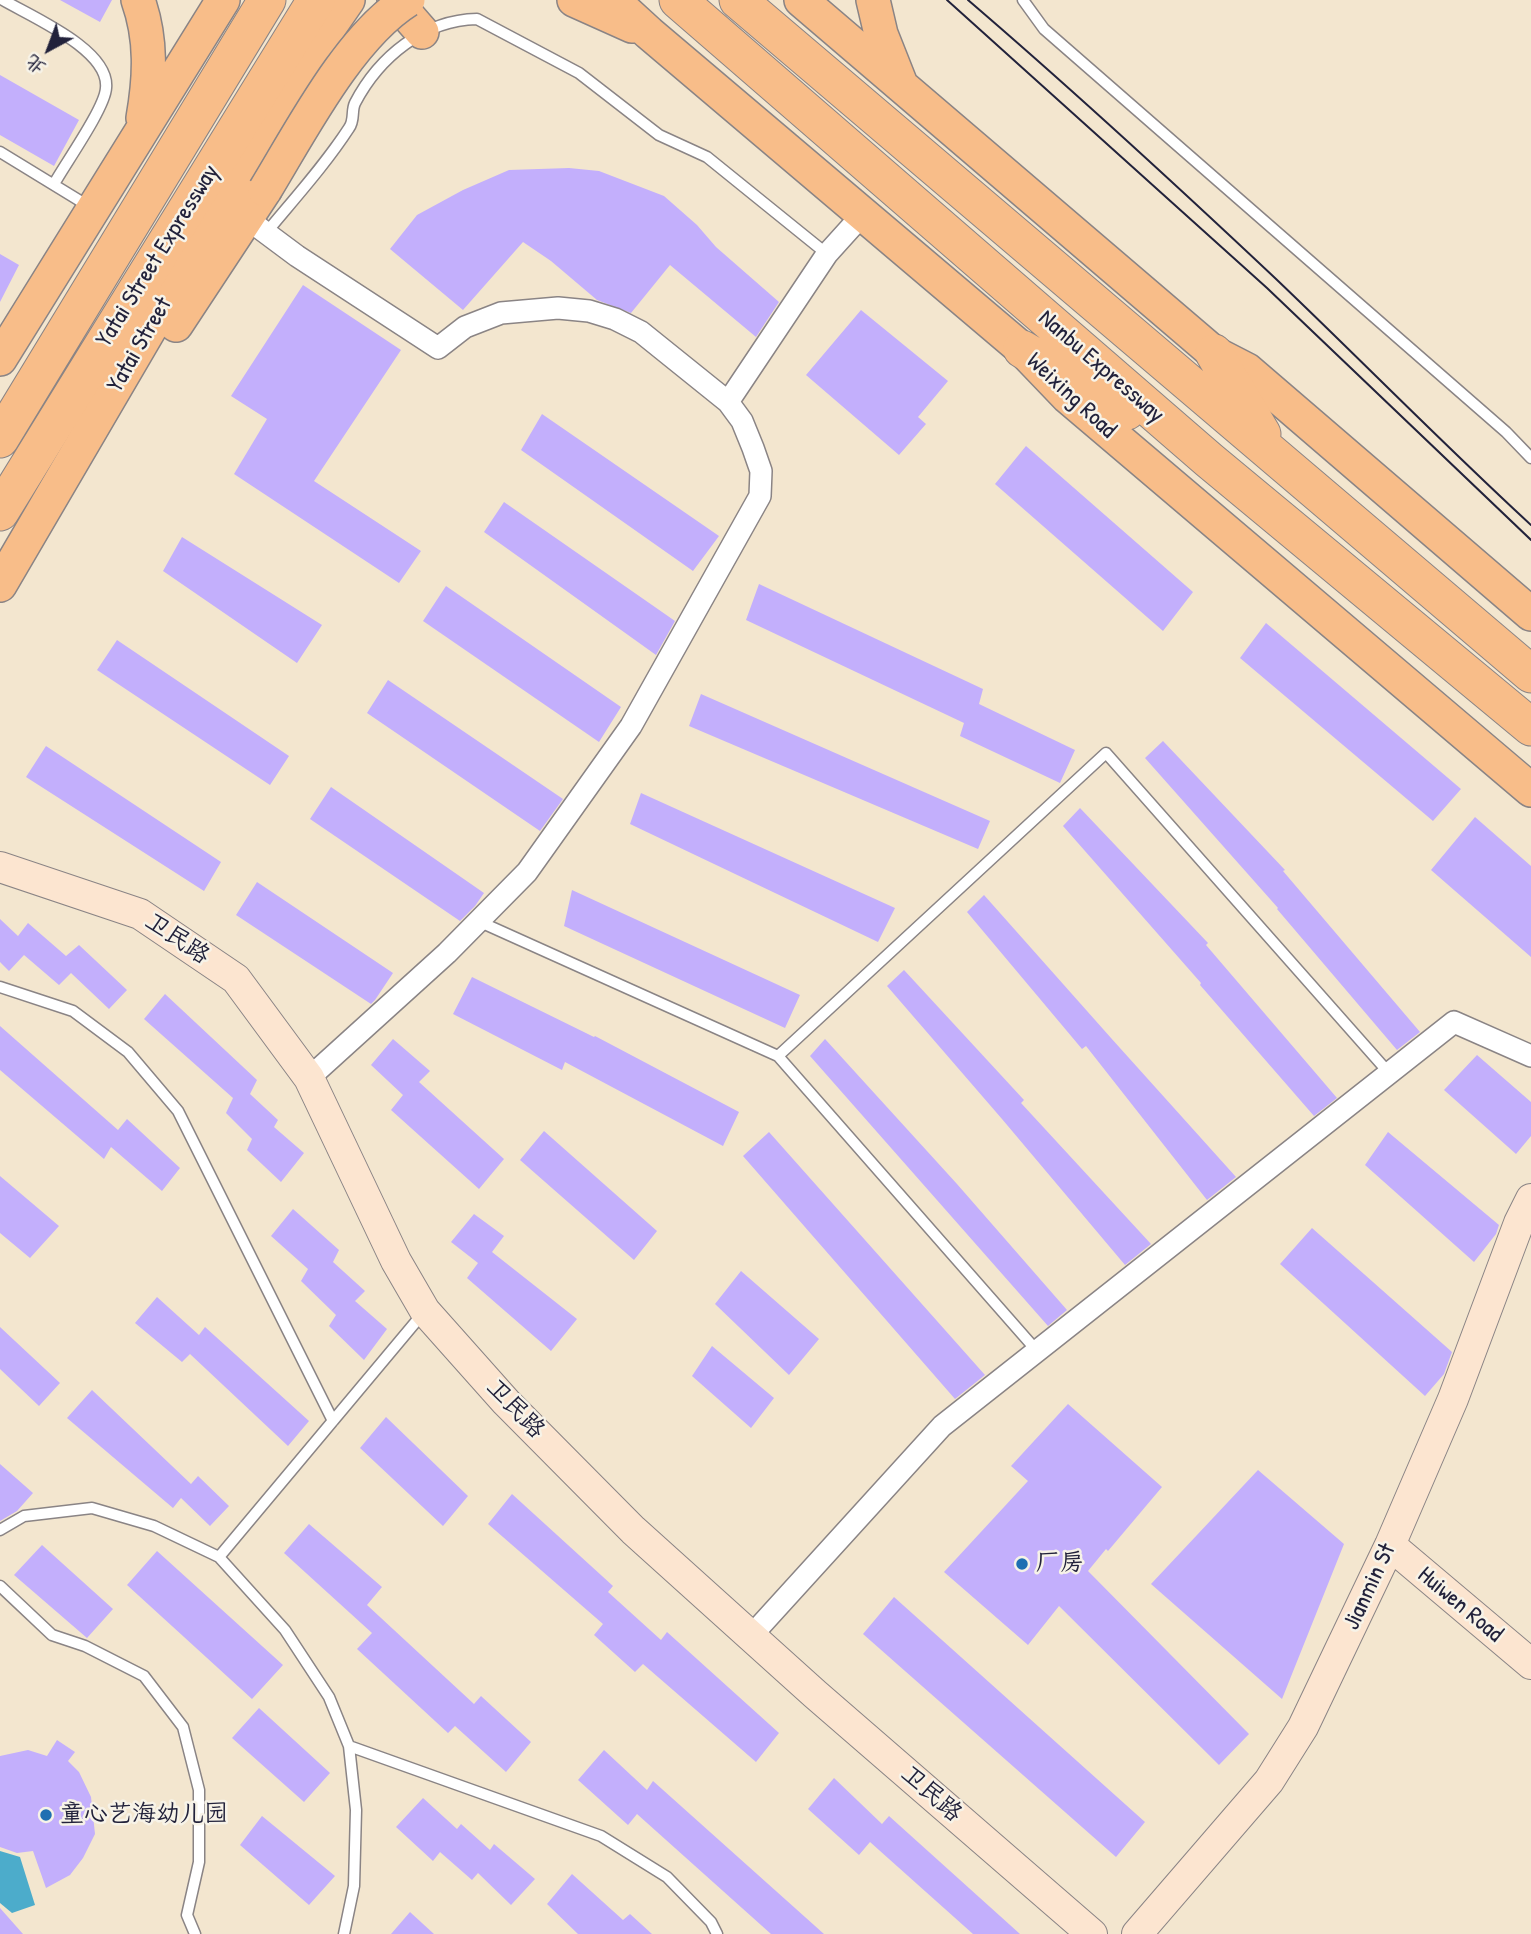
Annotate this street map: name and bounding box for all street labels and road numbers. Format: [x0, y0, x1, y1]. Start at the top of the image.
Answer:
street label: Yatai Street Expressway [90, 160, 226, 352]
street label: Yatai Street [101, 293, 179, 397]
street label: Nanbu Expressway [1032, 304, 1170, 430]
street label: Weixing Road [1020, 347, 1122, 445]
street label: 卫民路 [139, 907, 215, 971]
street label: 卫民路 [480, 1373, 550, 1445]
street label: Jianmin St [1338, 1539, 1402, 1635]
street label: Huiwen Road [1411, 1561, 1509, 1649]
street label: 卫民路 [894, 1760, 968, 1828]

